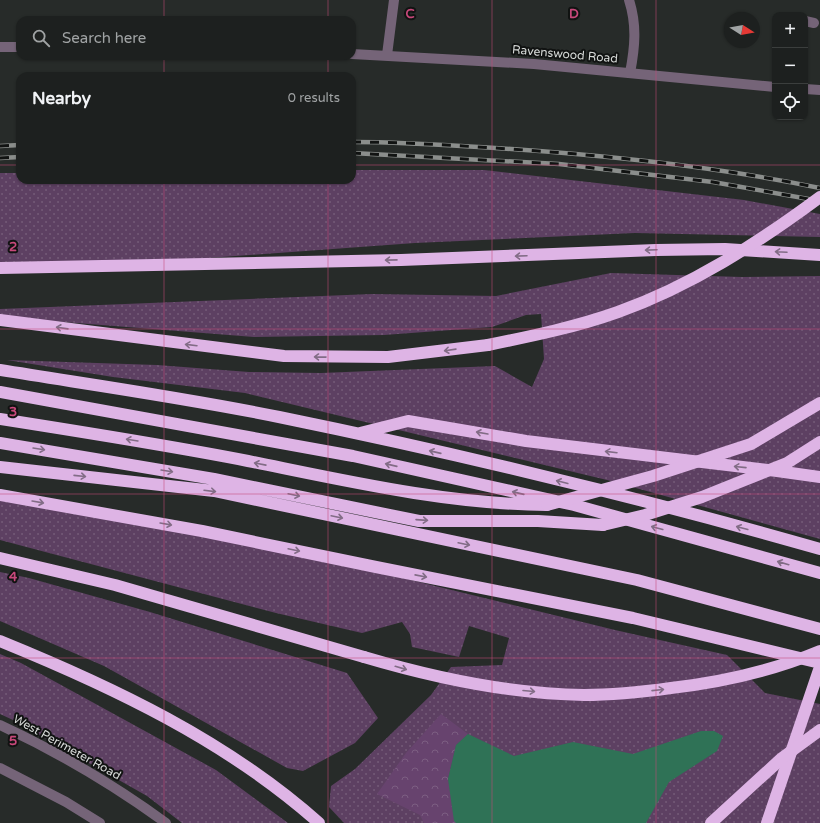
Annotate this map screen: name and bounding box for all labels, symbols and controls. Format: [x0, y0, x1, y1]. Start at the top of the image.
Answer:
text: C [405, 6, 415, 22]
text: D [569, 6, 579, 22]
north arrow [724, 12, 760, 48]
map controls [772, 12, 808, 120]
button: + [772, 12, 808, 48]
search box [16, 16, 356, 60]
icon: search [30, 27, 52, 49]
text: Search here [62, 29, 146, 47]
street label: Ravenswood Road [512, 42, 618, 66]
button: − [772, 48, 808, 84]
button: locate [772, 84, 808, 120]
text: Nearby [32, 88, 91, 109]
text: 0 results [288, 90, 340, 106]
text: 2 [9, 239, 17, 255]
one-way arrow [645, 246, 658, 254]
one-way arrow [775, 248, 788, 255]
one-way arrow [515, 252, 528, 259]
one-way arrow [385, 256, 398, 264]
one-way arrow [56, 324, 69, 332]
one-way arrow [185, 341, 198, 349]
one-way arrow [444, 346, 457, 354]
one-way arrow [314, 353, 327, 361]
text: 3 [9, 404, 17, 420]
one-way arrow [476, 429, 489, 437]
one-way arrow [126, 436, 139, 444]
one-way arrow [32, 446, 45, 454]
one-way arrow [429, 448, 442, 456]
one-way arrow [605, 448, 618, 456]
one-way arrow [254, 459, 267, 467]
one-way arrow [384, 460, 397, 468]
one-way arrow [734, 463, 747, 471]
one-way arrow [160, 467, 173, 475]
one-way arrow [74, 472, 87, 480]
one-way arrow [555, 477, 568, 485]
one-way arrow [203, 487, 216, 495]
one-way arrow [511, 489, 524, 496]
one-way arrow [288, 492, 301, 500]
one-way arrow [32, 498, 45, 506]
one-way arrow [330, 513, 343, 521]
one-way arrow [415, 517, 428, 524]
one-way arrow [160, 520, 173, 528]
one-way arrow [736, 523, 749, 531]
one-way arrow [651, 524, 664, 531]
one-way arrow [457, 540, 470, 548]
one-way arrow [287, 546, 300, 554]
one-way arrow [776, 559, 789, 566]
text: 4 [9, 569, 18, 585]
one-way arrow [414, 573, 427, 581]
one-way arrow [394, 665, 407, 672]
one-way arrow [651, 686, 664, 693]
one-way arrow [522, 688, 535, 695]
street label: West Perimeter Road [11, 712, 123, 782]
text: 5 [9, 733, 17, 749]

